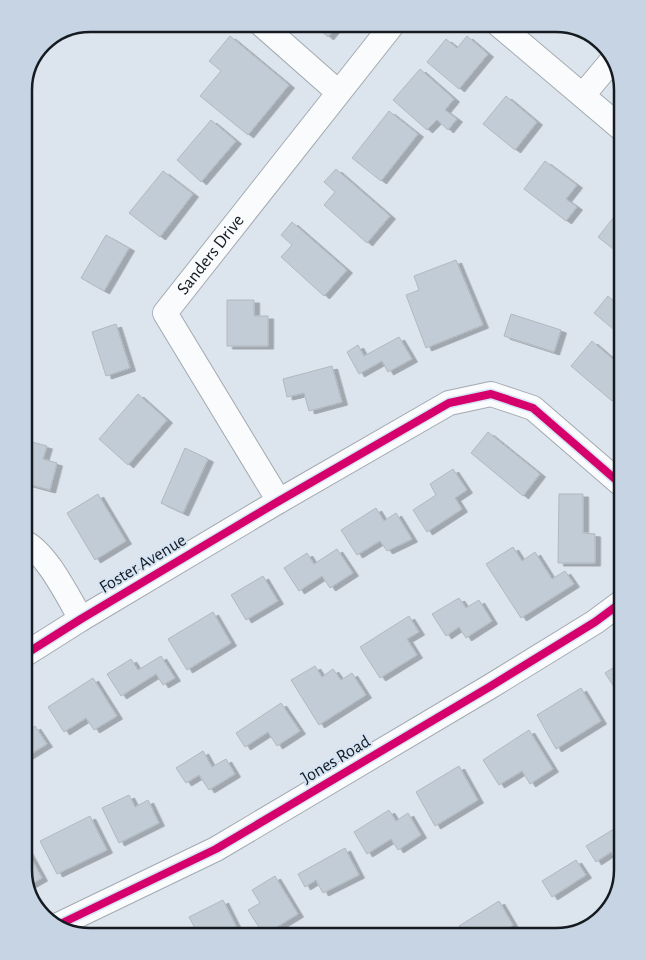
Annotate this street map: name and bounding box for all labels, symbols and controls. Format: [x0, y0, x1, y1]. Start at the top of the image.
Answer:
street label: Sanders Drive [174, 211, 248, 298]
street label: Foster Avenue [96, 531, 190, 597]
street label: Jones Road [298, 732, 374, 788]

